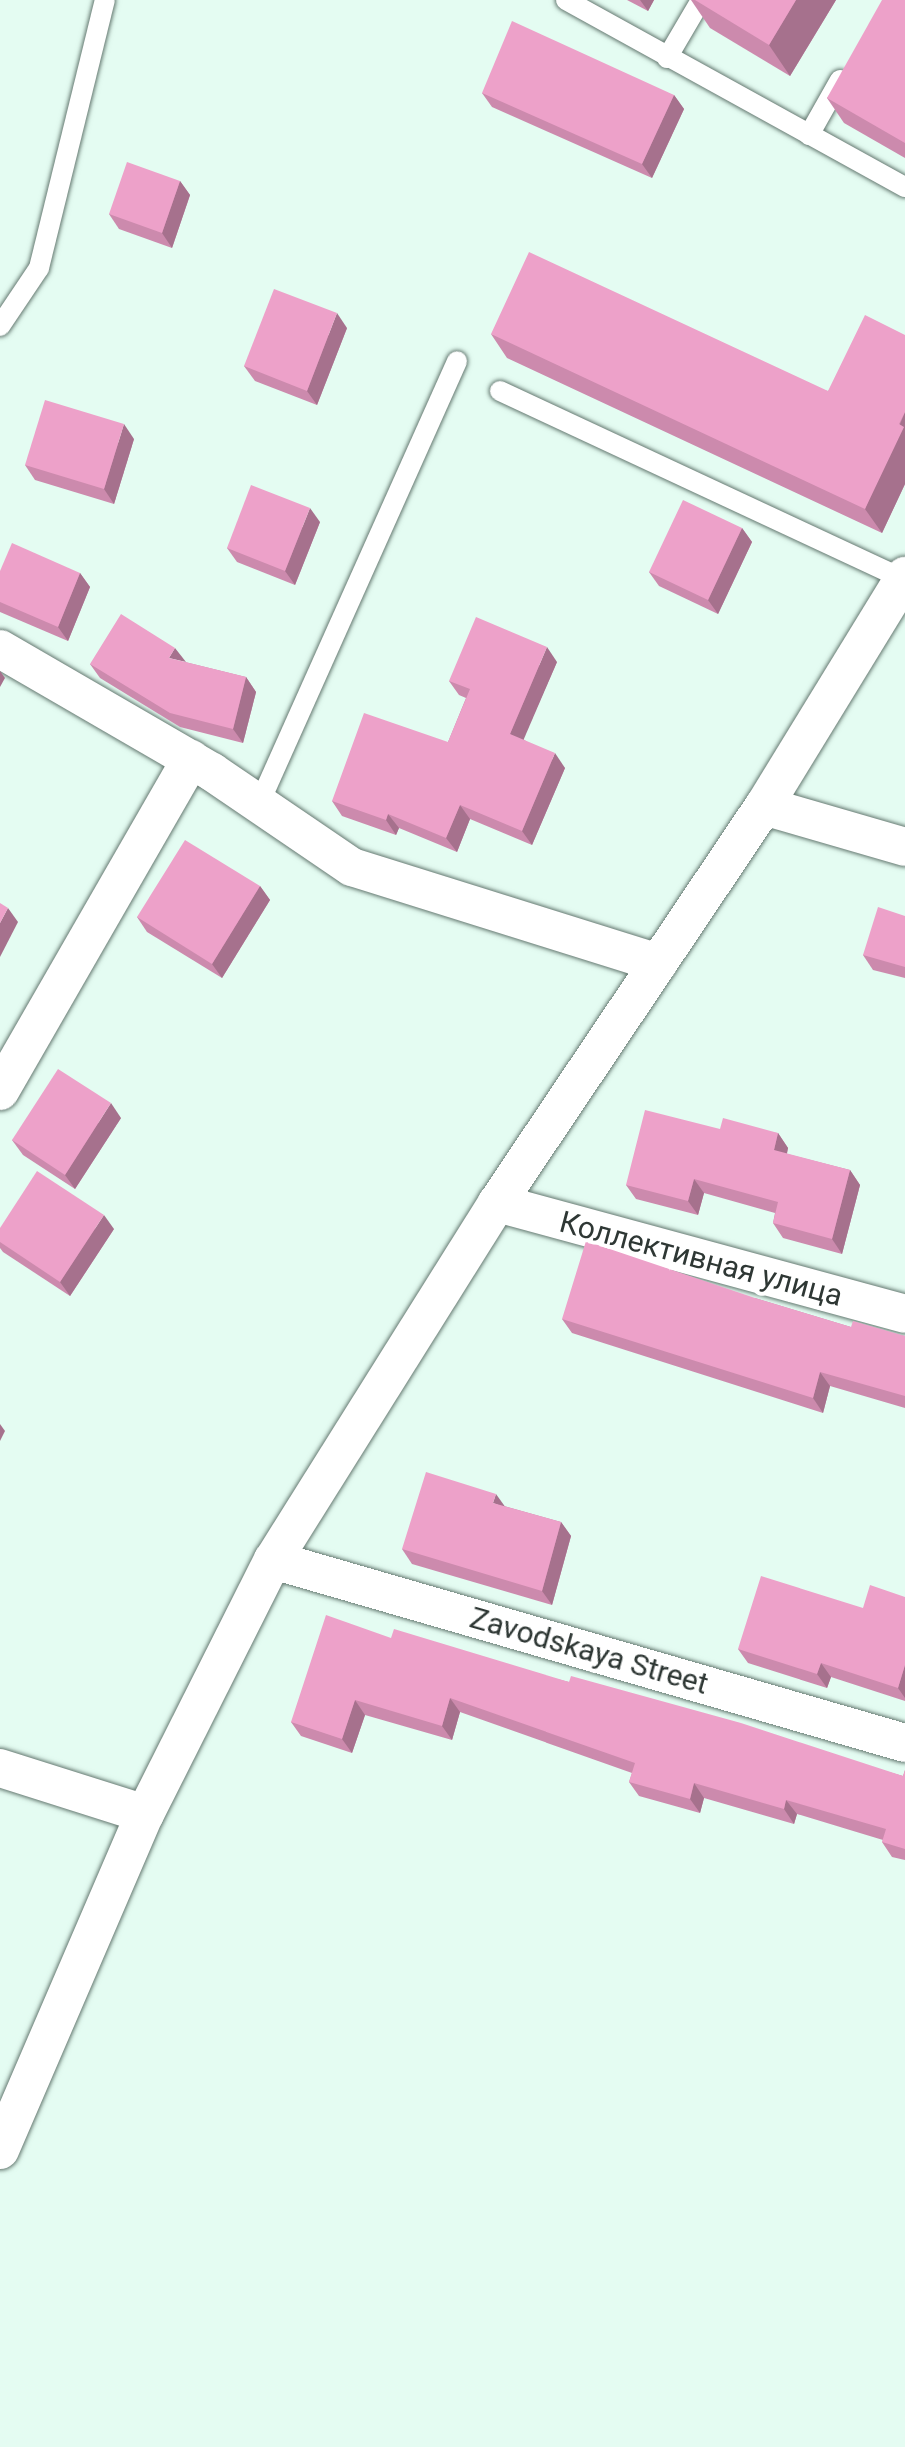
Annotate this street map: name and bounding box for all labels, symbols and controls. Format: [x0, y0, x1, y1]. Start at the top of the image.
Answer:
street label: Коллективная улица [556, 1204, 846, 1314]
street label: Zavodskaya Street [466, 1600, 712, 1702]

